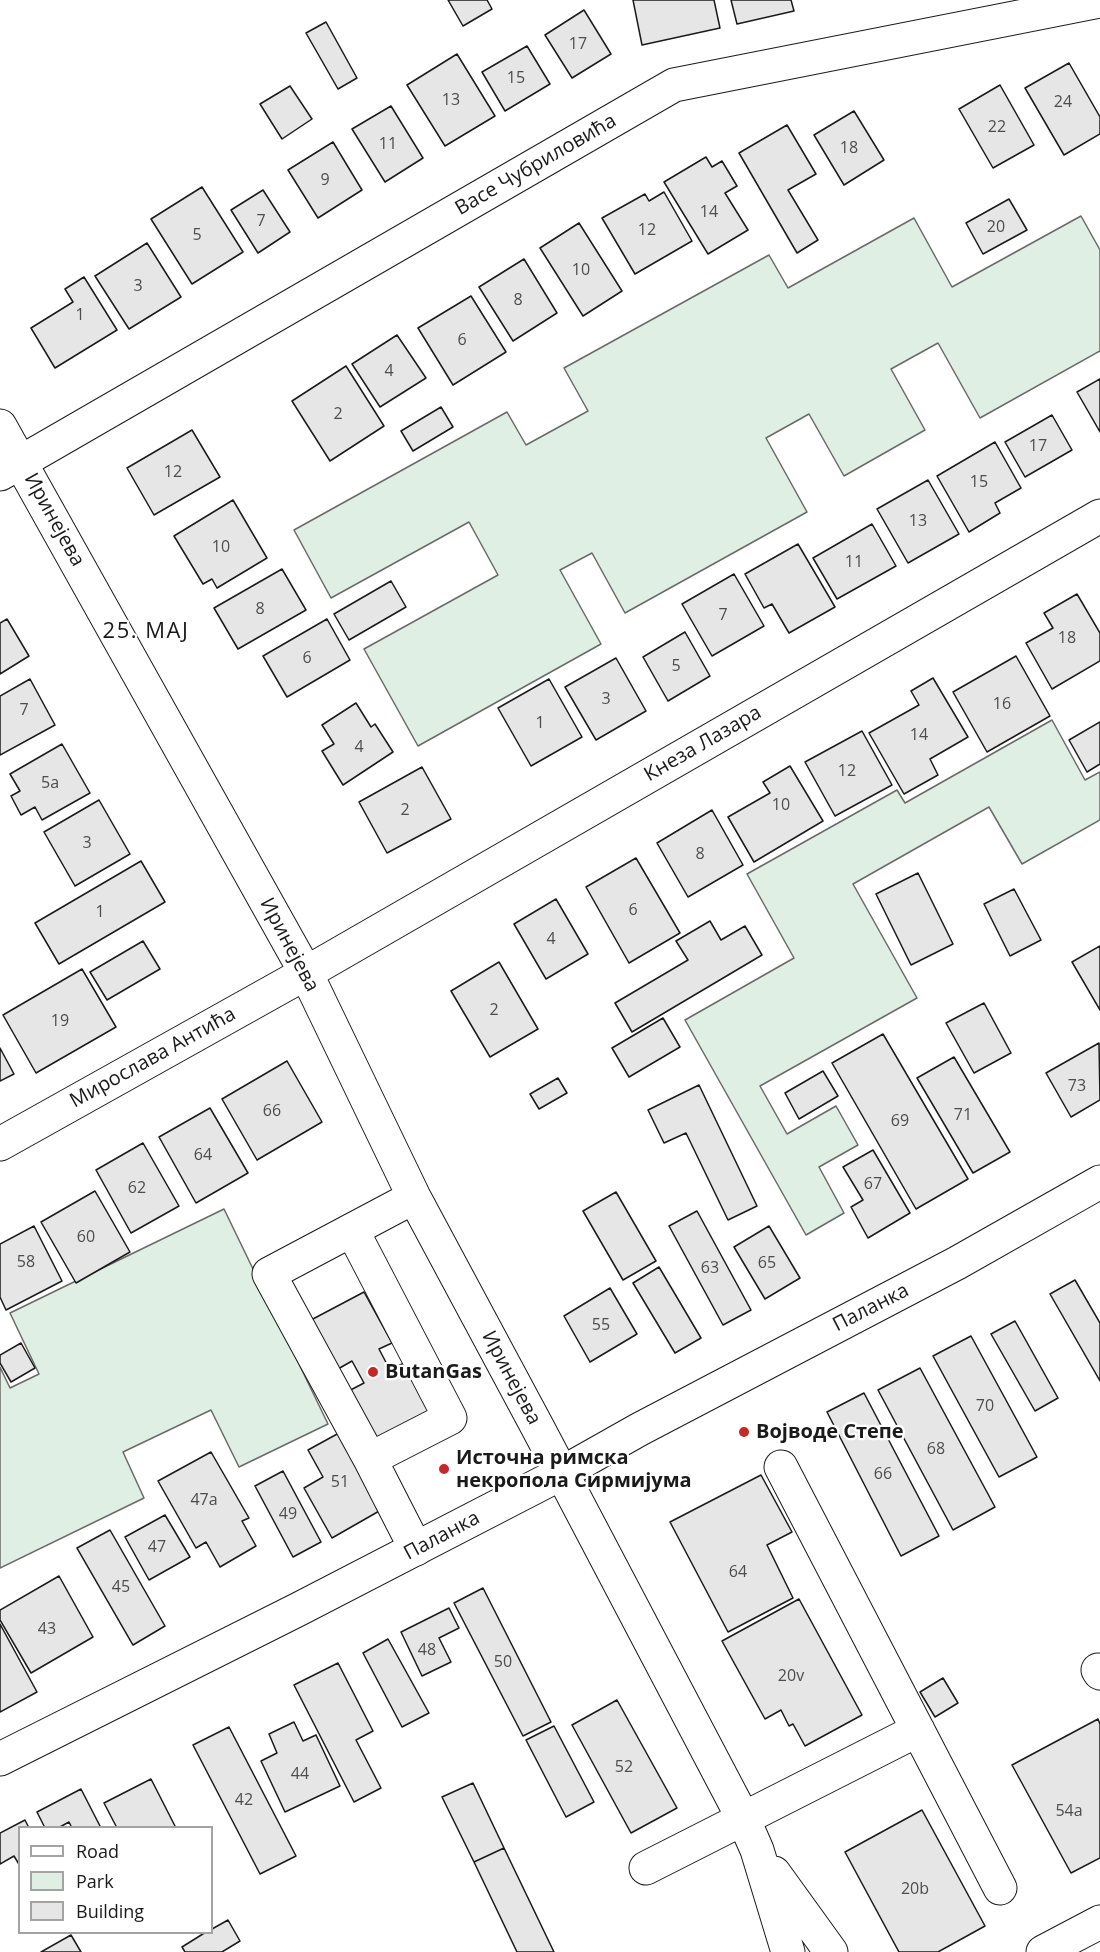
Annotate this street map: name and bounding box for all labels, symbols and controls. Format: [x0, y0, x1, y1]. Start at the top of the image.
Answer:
house number: 17 [569, 34, 587, 54]
house number: 15 [507, 68, 525, 88]
house number: 13 [442, 90, 460, 110]
house number: 24 [1054, 92, 1072, 112]
street label: Васе Чубриловића [451, 109, 621, 221]
house number: 22 [988, 117, 1006, 137]
house number: 11 [379, 134, 397, 154]
house number: 18 [840, 138, 858, 158]
house number: 9 [320, 170, 330, 190]
house number: 14 [700, 202, 718, 222]
house number: 7 [256, 211, 266, 231]
house number: 20 [987, 217, 1005, 237]
house number: 12 [638, 220, 656, 240]
house number: 5 [192, 225, 202, 245]
house number: 10 [572, 260, 590, 280]
house number: 3 [133, 276, 143, 296]
house number: 8 [513, 290, 523, 310]
house number: 1 [75, 305, 85, 325]
house number: 6 [457, 330, 467, 350]
house number: 4 [384, 361, 394, 381]
house number: 2 [333, 404, 343, 424]
house number: 17 [1029, 436, 1047, 456]
house number: 12 [164, 462, 182, 482]
street label: Иринејева [19, 469, 89, 571]
house number: 15 [970, 472, 988, 492]
house number: 13 [909, 511, 927, 531]
house number: 10 [212, 537, 230, 557]
house number: 11 [845, 552, 863, 572]
house number: 8 [255, 599, 265, 619]
house number: 7 [718, 605, 728, 625]
district label: 25. МАЈ [103, 619, 189, 645]
house number: 18 [1058, 628, 1076, 648]
house number: 6 [302, 648, 312, 668]
house number: 5 [671, 656, 681, 676]
house number: 3 [601, 689, 611, 709]
house number: 16 [993, 694, 1011, 714]
house number: 7 [19, 700, 29, 720]
street label: Кнеза Лазара [640, 701, 766, 787]
house number: 1 [535, 713, 545, 733]
house number: 14 [910, 725, 928, 745]
house number: 4 [354, 737, 364, 757]
house number: 12 [838, 761, 856, 781]
house number: 5a [41, 773, 59, 793]
house number: 10 [772, 795, 790, 815]
house number: 2 [400, 800, 410, 820]
house number: 3 [82, 833, 92, 853]
house number: 8 [695, 844, 705, 864]
street label: Иринејева [254, 894, 324, 996]
house number: 6 [628, 900, 638, 920]
house number: 1 [95, 902, 105, 922]
house number: 4 [546, 929, 556, 949]
house number: 2 [489, 1000, 499, 1020]
street label: Мирослава Антића [66, 1002, 240, 1114]
house number: 19 [51, 1011, 69, 1031]
house number: 73 [1068, 1076, 1086, 1096]
house number: 66 [263, 1101, 281, 1121]
house number: 71 [954, 1105, 972, 1125]
house number: 69 [891, 1111, 909, 1131]
house number: 64 [194, 1145, 212, 1165]
house number: 67 [864, 1174, 882, 1194]
house number: 62 [128, 1178, 146, 1198]
house number: 60 [77, 1227, 95, 1247]
house number: 58 [17, 1252, 35, 1272]
house number: 65 [758, 1253, 776, 1273]
house number: 63 [701, 1258, 719, 1278]
street label: Паланка [829, 1279, 913, 1337]
house number: 55 [592, 1315, 610, 1335]
street label: Иринејева [476, 1327, 546, 1429]
place label: ButanGas [385, 1360, 482, 1384]
marker: ButanGas [366, 1365, 380, 1379]
house number: 70 [976, 1396, 994, 1416]
place label: Војводе Степе [756, 1420, 904, 1444]
marker: Војводе Степе [737, 1425, 751, 1439]
house number: 68 [927, 1439, 945, 1459]
place label: Источна римска некропола Сирмијума [456, 1446, 692, 1493]
marker: Источна римска некропола Сирмијума [437, 1462, 451, 1476]
house number: 66 [874, 1464, 892, 1484]
house number: 51 [331, 1472, 349, 1492]
house number: 47a [190, 1490, 218, 1510]
house number: 49 [279, 1504, 297, 1524]
street label: Паланка [400, 1506, 484, 1566]
house number: 47 [148, 1537, 166, 1557]
house number: 64 [729, 1562, 747, 1582]
house number: 45 [112, 1577, 130, 1597]
house number: 43 [38, 1619, 56, 1639]
house number: 48 [418, 1640, 436, 1660]
house number: 50 [494, 1652, 512, 1672]
house number: 20v [778, 1666, 804, 1686]
house number: 52 [615, 1757, 633, 1777]
house number: 44 [291, 1764, 309, 1784]
house number: 42 [235, 1790, 253, 1810]
house number: 54a [1055, 1801, 1083, 1821]
legend [18, 1826, 213, 1934]
text: Road [76, 1839, 119, 1863]
text: Park [76, 1869, 114, 1893]
house number: 20b [901, 1879, 929, 1899]
text: Building [76, 1899, 144, 1923]

